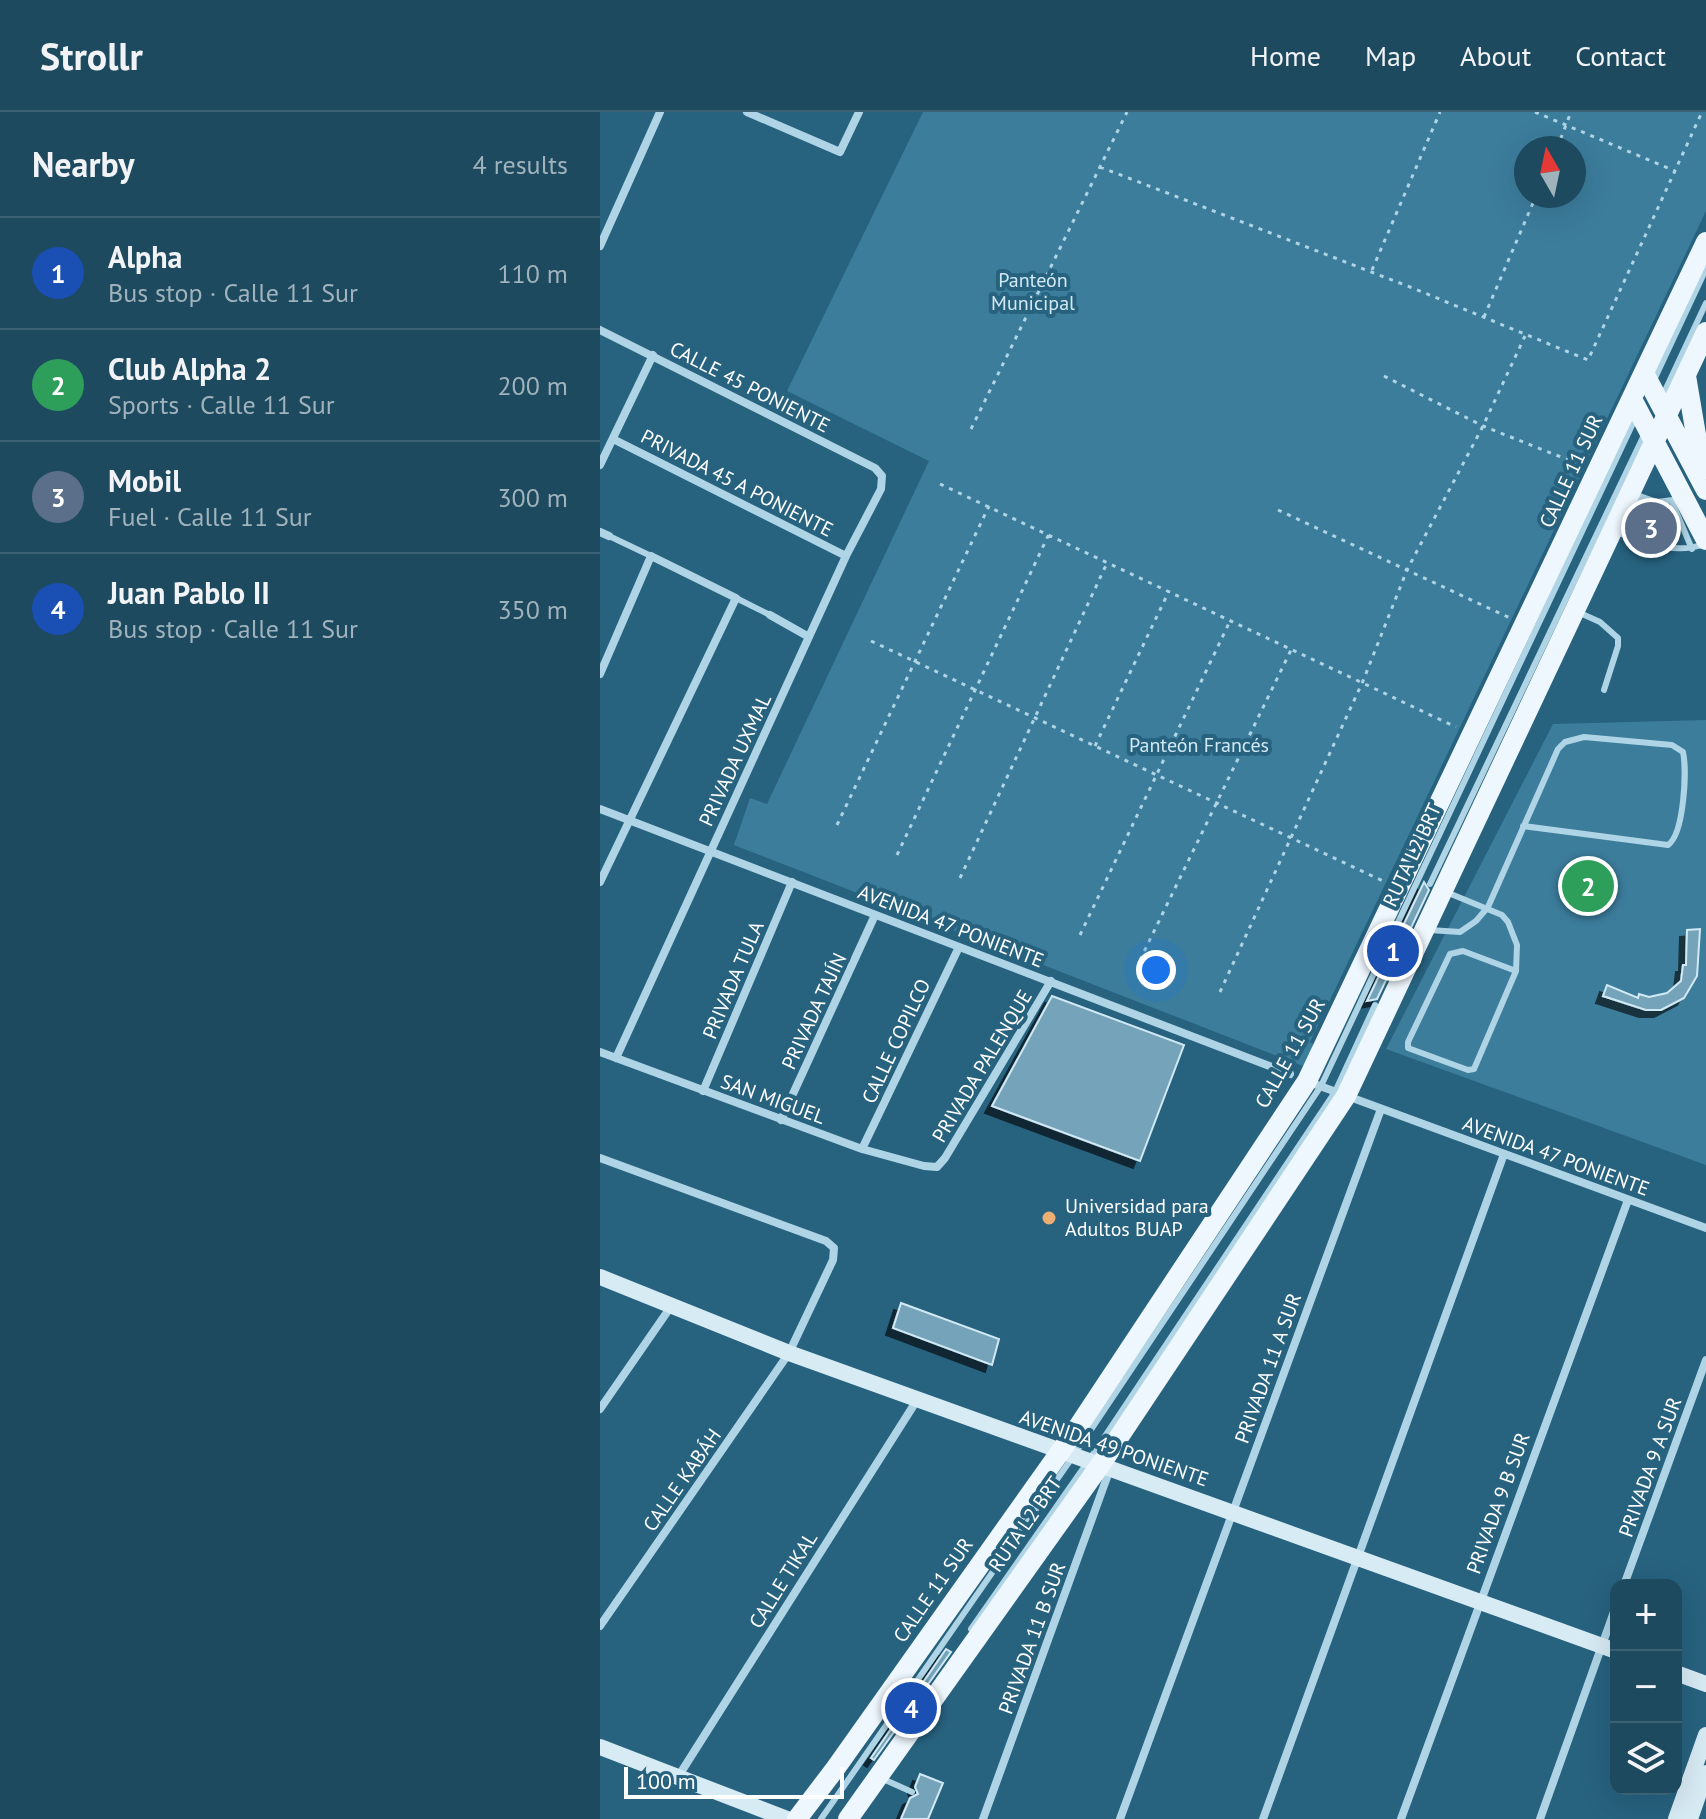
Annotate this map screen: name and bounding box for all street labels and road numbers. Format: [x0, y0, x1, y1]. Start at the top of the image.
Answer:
street label: CALLE 45 PONIENTE [666, 335, 834, 439]
street label: CALLE 11 SUR [1533, 410, 1609, 532]
street label: PRIVADA 45 A PONIENTE [636, 423, 838, 543]
street label: PRIVADA UXMAL [693, 690, 777, 830]
street label: RUTA L2 BRT [1377, 799, 1447, 911]
street label: AVENIDA 47 PONIENTE [854, 879, 1048, 973]
street label: PRIVADA TULA [697, 917, 770, 1043]
street label: PRIVADA TAJÍN [776, 948, 852, 1074]
street label: CALLE COPILCO [856, 975, 936, 1107]
street label: PRIVADA PALENQUE [926, 985, 1038, 1147]
street label: CALLE 11 SUR [1249, 993, 1331, 1113]
street label: SAN MIGUEL [717, 1068, 829, 1130]
street label: AVENIDA 47 PONIENTE [1459, 1110, 1653, 1202]
street label: PRIVADA 11 A SUR [1229, 1289, 1307, 1447]
street label: PRIVADA 9 A SUR [1613, 1393, 1687, 1541]
street label: AVENIDA 49 PONIENTE [1016, 1403, 1212, 1493]
street label: CALLE KABÁH [637, 1424, 727, 1536]
street label: PRIVADA 9 B SUR [1460, 1429, 1536, 1577]
street label: RUTA L2 BRT [983, 1471, 1067, 1577]
street label: CALLE TIKAL [743, 1527, 823, 1633]
street label: CALLE 11 SUR [887, 1532, 979, 1647]
street label: PRIVADA 11 B SUR [992, 1558, 1072, 1717]

